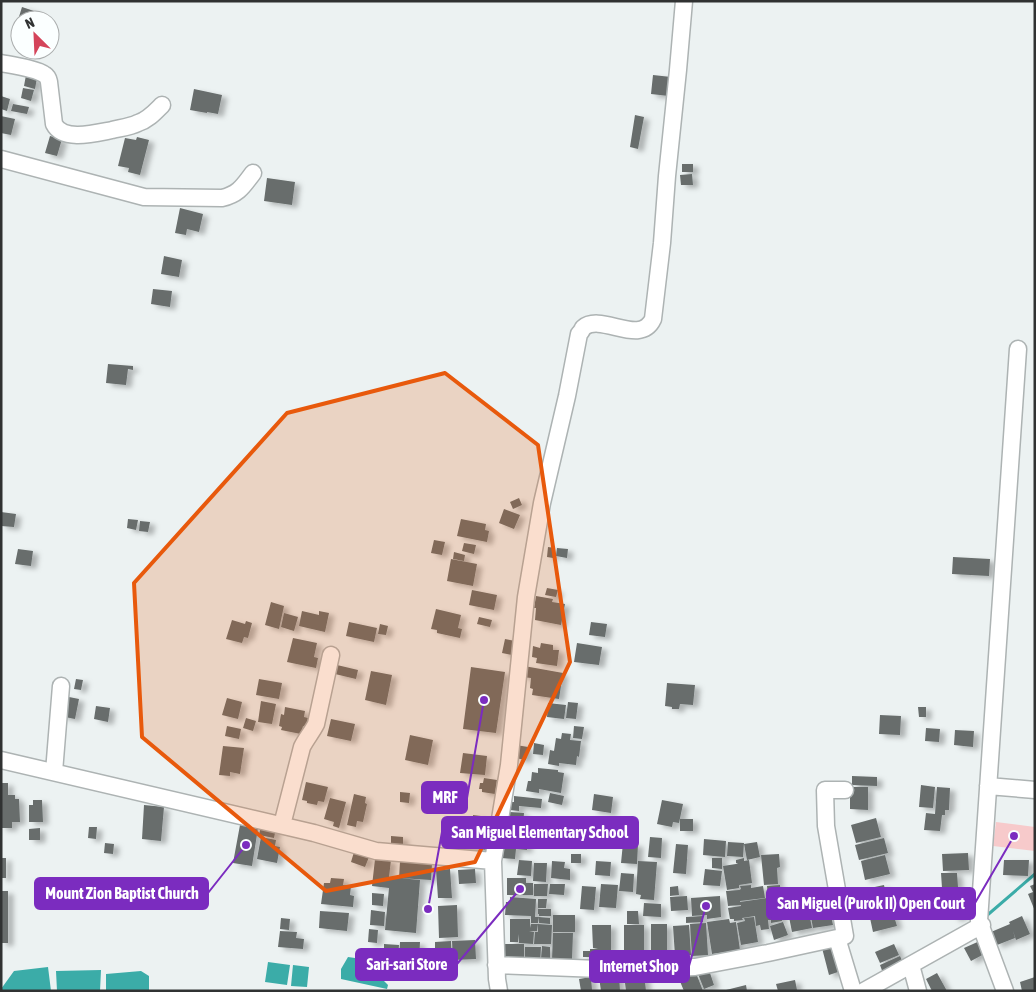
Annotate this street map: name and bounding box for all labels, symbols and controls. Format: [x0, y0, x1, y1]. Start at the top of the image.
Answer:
north arrow [10, 10, 60, 60]
text: N [23, 14, 37, 32]
callout: MRF [422, 782, 467, 813]
text: MRF [432, 788, 458, 806]
callout: San Miguel Elementary School [442, 817, 638, 848]
text: San Miguel Elementary School [452, 823, 629, 841]
callout: Mount Zion Baptist Church [35, 878, 208, 909]
text: Mount Zion Baptist Church [45, 884, 199, 902]
callout: San Miguel (Purok II) Open Court [767, 888, 975, 919]
text: San Miguel (Purok II) Open Court [777, 894, 965, 912]
callout: Sari-sari Store [356, 949, 457, 980]
callout: Internet Shop [590, 951, 689, 982]
text: Sari-sari Store [367, 955, 447, 973]
text: Internet Shop [599, 957, 679, 975]

